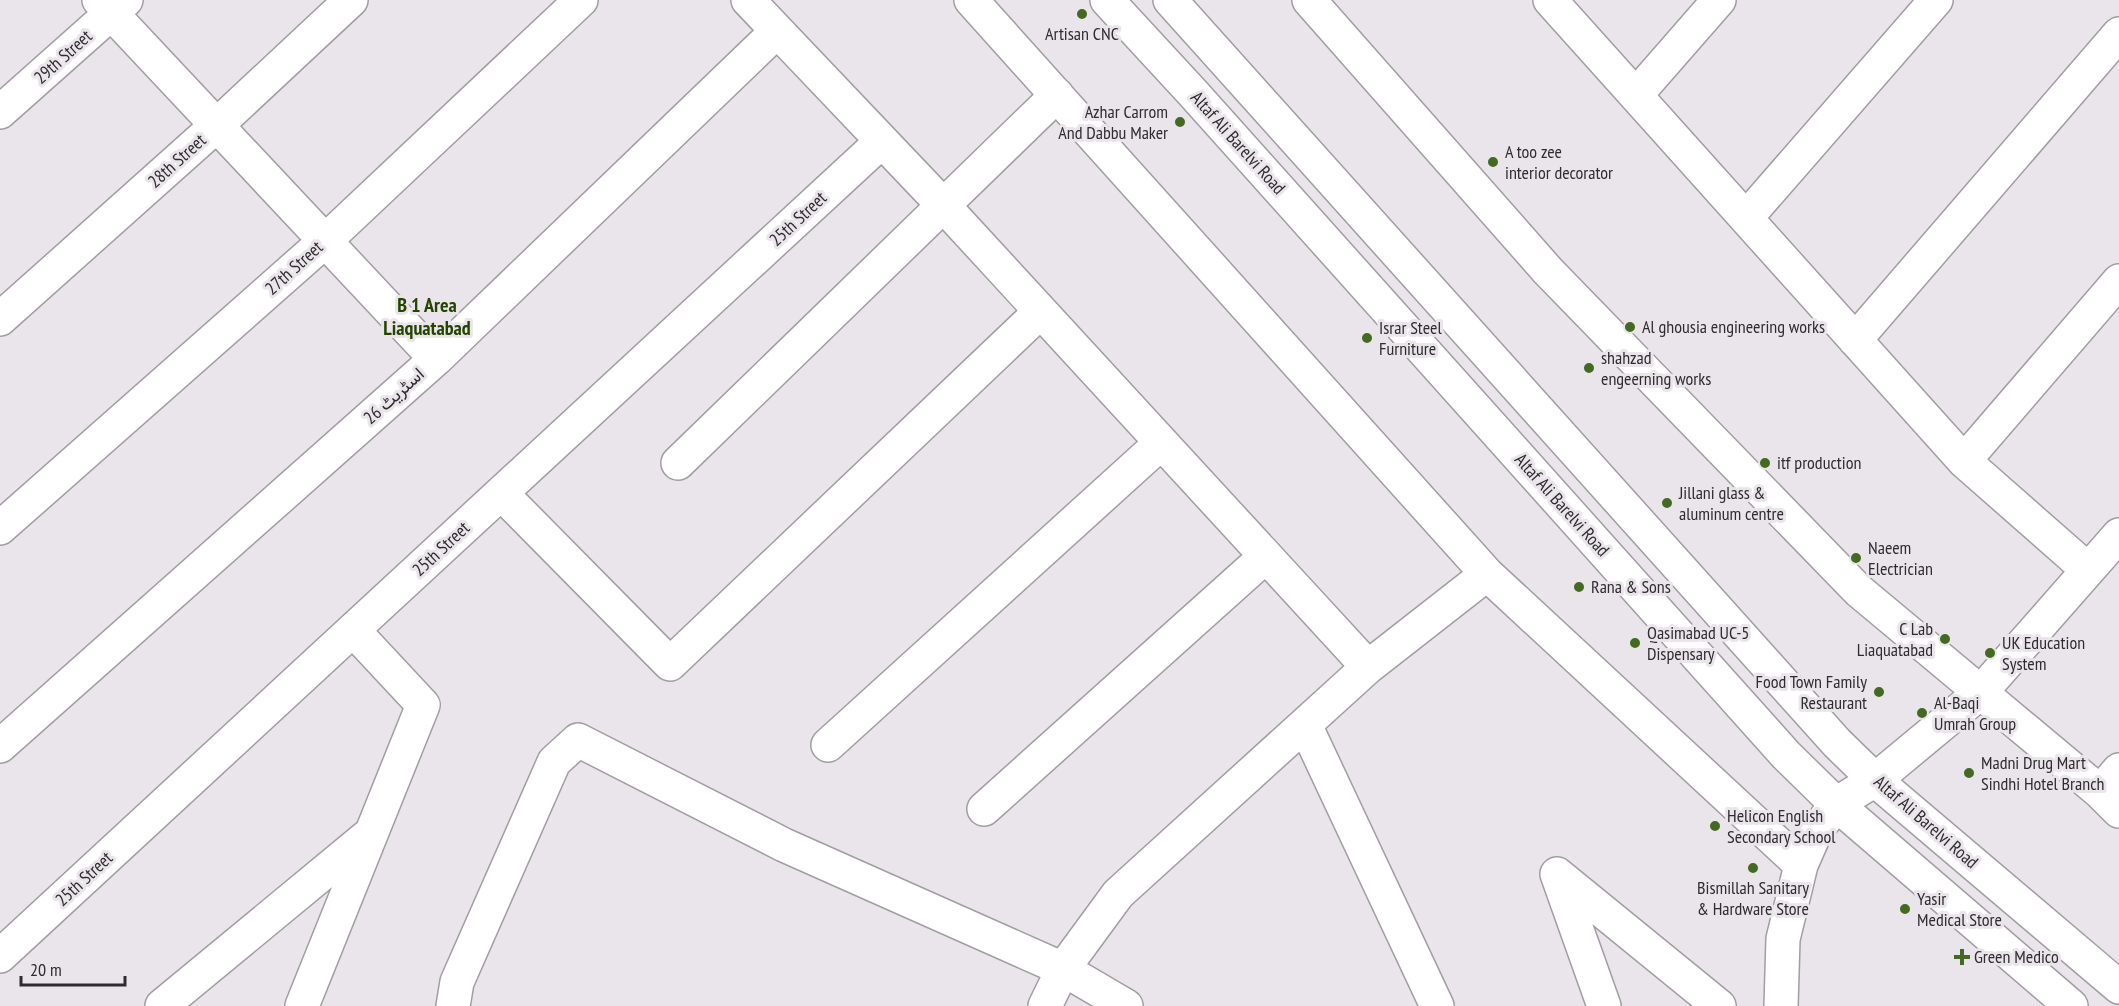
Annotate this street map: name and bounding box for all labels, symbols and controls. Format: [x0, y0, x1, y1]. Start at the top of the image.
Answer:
marker: Artisan CNC [1075, 7, 1089, 21]
place label: Artisan CNC [1045, 22, 1119, 45]
street label: 29th Street [29, 25, 96, 89]
street label: Altaf Ali Barelvi Road [1186, 86, 1291, 199]
place label: Azhar Carrom And Dabbu Maker [1058, 100, 1168, 144]
marker: Azhar Carrom And Dabbu Maker [1173, 115, 1187, 129]
street label: 28th Street [143, 129, 210, 193]
place label: A too zee interior decorator [1505, 140, 1613, 184]
marker: A too zee interior decorator [1486, 155, 1500, 169]
street label: 25th Street [764, 186, 831, 251]
street label: 27th Street [260, 236, 327, 300]
district label: B 1 Area Liaquatabad [383, 292, 471, 341]
place label: Al ghousia engineering works [1642, 315, 1825, 338]
place label: Israr Steel Furniture [1379, 316, 1442, 360]
marker: Al ghousia engineering works [1623, 320, 1637, 334]
marker: Israr Steel Furniture [1360, 331, 1374, 345]
place label: shahzad engeerning works [1601, 346, 1711, 390]
marker: shahzad engeerning works [1582, 361, 1596, 375]
street label: اسٹریٹ 26 [359, 362, 429, 429]
street label: Altaf Ali Barelvi Road [1510, 448, 1615, 561]
place label: itf production [1777, 451, 1861, 474]
marker: itf production [1758, 456, 1772, 470]
place label: Jillani glass & aluminum centre [1678, 481, 1784, 525]
marker: Jillani glass & aluminum centre [1660, 496, 1674, 510]
street label: 25th Street [407, 516, 474, 581]
place label: Naeem Electrician [1868, 536, 1933, 580]
marker: Naeem Electrician [1849, 551, 1863, 565]
place label: Rana & Sons [1591, 575, 1671, 598]
marker: Rana & Sons [1572, 580, 1586, 594]
place label: C Lab Liaquatabad [1857, 617, 1933, 661]
place label: Qasimabad UC-5 Dispensary [1647, 621, 1749, 665]
place label: UK Education System [2002, 631, 2085, 675]
marker: C Lab Liaquatabad [1938, 632, 1952, 646]
marker: Qasimabad UC-5 Dispensary [1628, 636, 1642, 650]
marker: UK Education System [1983, 646, 1997, 660]
place label: Food Town Family Restaurant [1756, 670, 1867, 714]
marker: Food Town Family Restaurant [1872, 685, 1886, 699]
place label: Al-Baqi Umrah Group [1934, 691, 2016, 735]
marker: Al-Baqi Umrah Group [1915, 706, 1929, 720]
place label: Madni Drug Mart Sindhi Hotel Branch [1981, 751, 2104, 795]
marker: Madni Drug Mart Sindhi Hotel Branch [1962, 766, 1976, 780]
street label: Altaf Ali Barelvi Road [1869, 770, 1983, 873]
place label: Helicon English Secondary School [1727, 804, 1836, 848]
marker: Helicon English Secondary School [1708, 819, 1722, 833]
street label: 25th Street [50, 846, 117, 911]
marker: Bismillah Sanitary & Hardware Store [1746, 861, 1760, 875]
place label: Bismillah Sanitary & Hardware Store [1697, 876, 1809, 920]
place label: Yasir Medical Store [1917, 887, 2002, 931]
marker: Yasir Medical Store [1898, 902, 1912, 916]
place label: Green Medico [1974, 945, 2059, 968]
scale bar [21, 949, 124, 987]
marker: Green Medico [1955, 950, 1969, 964]
text: 20 m [30, 958, 62, 981]

